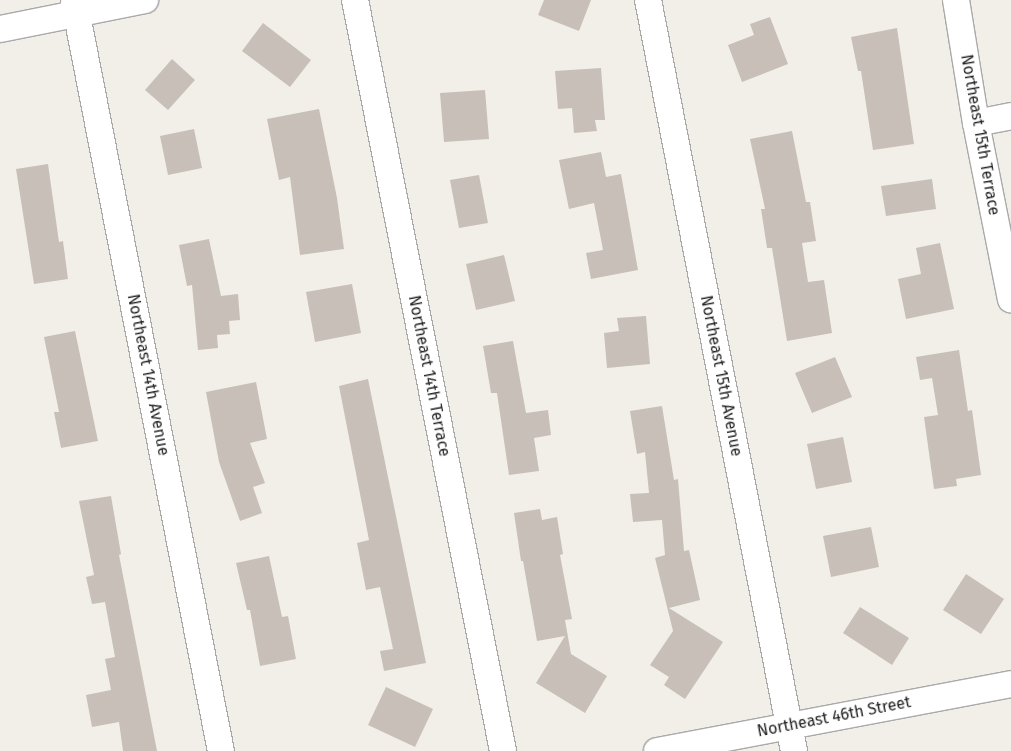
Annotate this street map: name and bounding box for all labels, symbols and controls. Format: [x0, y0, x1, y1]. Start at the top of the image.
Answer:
street label: Northeast 15th Terrace [956, 53, 1004, 217]
street label: Northeast 14th Avenue [123, 293, 173, 457]
street label: Northeast 14th Terrace [404, 294, 454, 458]
street label: Northeast 15th Avenue [696, 294, 746, 458]
street label: Northeast 46th Street [756, 693, 912, 741]

